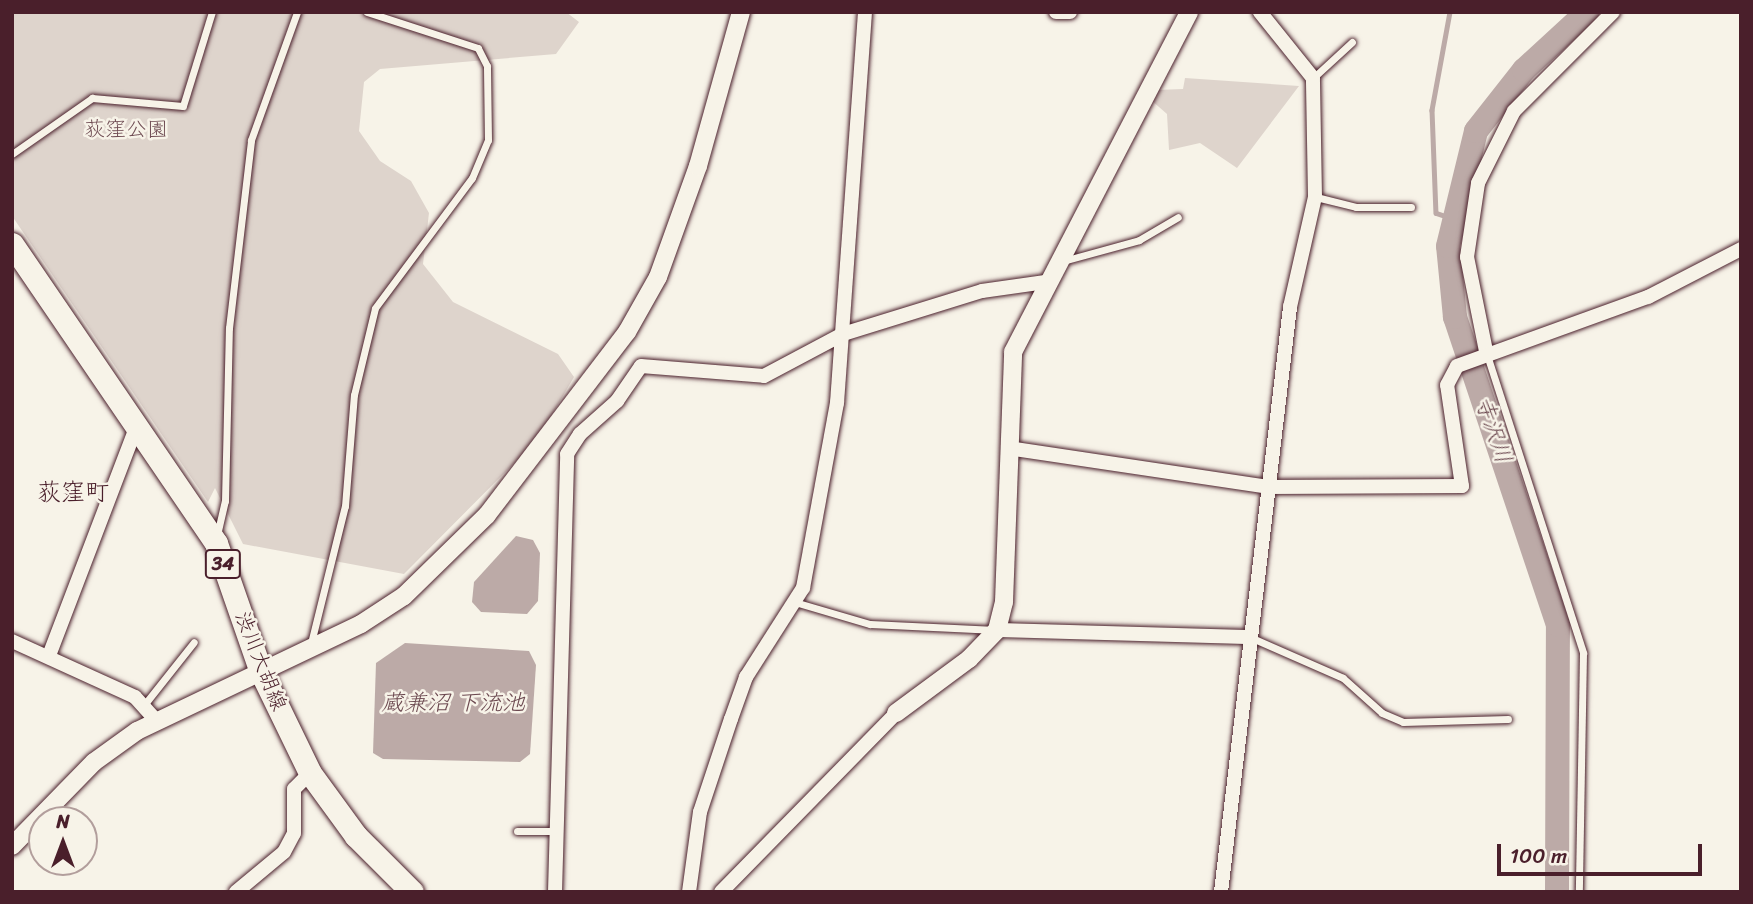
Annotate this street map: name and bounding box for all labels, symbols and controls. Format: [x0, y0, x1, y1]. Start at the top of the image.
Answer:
park label: 荻窪公園 [84, 116, 168, 142]
water label: 寺沢川 [1469, 393, 1517, 467]
district label: 荻窪町 [37, 479, 109, 507]
road number: 34 [204, 548, 242, 580]
street label: 渋川大胡線 [230, 608, 292, 714]
water label: 蔵兼沼 下流池 [381, 689, 525, 717]
text: N [56, 805, 70, 838]
north arrow [28, 806, 98, 876]
scale bar [1501, 830, 1706, 874]
text: 100 m [1510, 837, 1567, 875]

